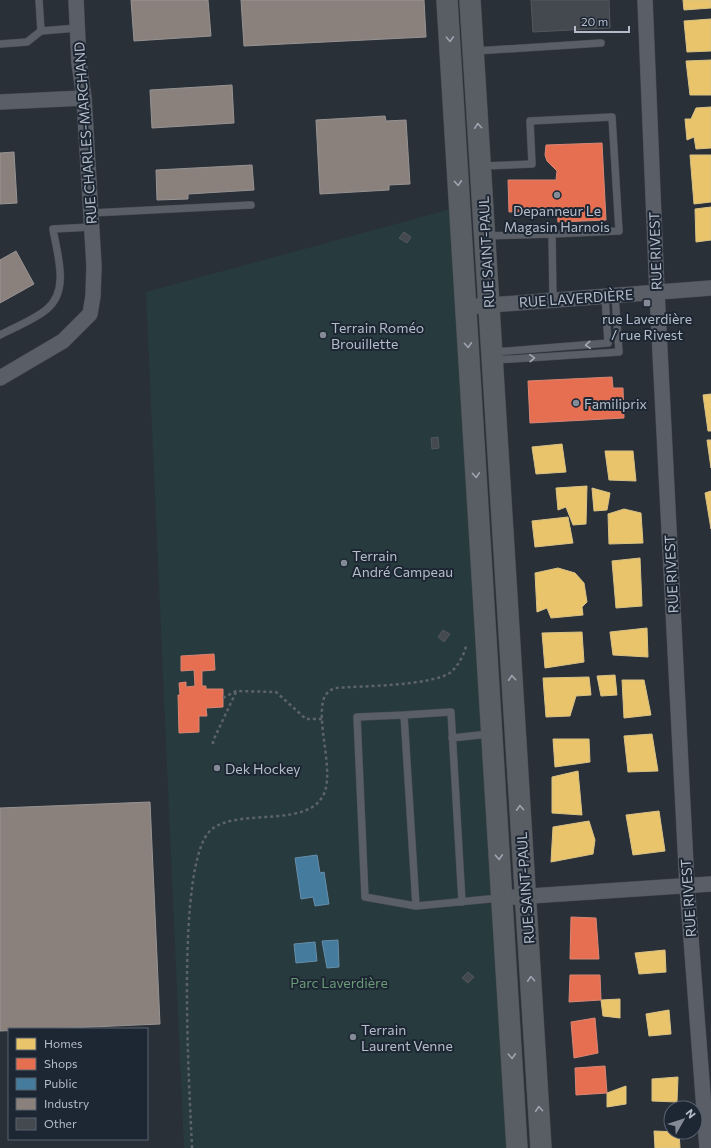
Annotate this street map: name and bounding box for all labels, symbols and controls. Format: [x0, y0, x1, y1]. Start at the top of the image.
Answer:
scale bar [575, 8, 629, 34]
text: 20 m [581, 14, 608, 28]
one-way arrow [445, 36, 454, 42]
street label: RUE CHARLES-MARCHAND [70, 41, 100, 225]
one-way arrow [474, 123, 483, 129]
one-way arrow [454, 180, 463, 186]
marker: Depanneur Le Magasin Harnois [552, 190, 562, 200]
street label: RUE SAINT-PAUL [475, 195, 497, 309]
place label: Depanneur Le Magasin Harnois [504, 202, 610, 235]
street label: RUE RIVEST [645, 211, 665, 291]
street label: RUE LAVERDIÈRE [518, 286, 634, 310]
marker: rue Laverdière / rue Rivest [642, 298, 652, 308]
place label: rue Laverdière / rue Rivest [602, 310, 692, 343]
place label: Terrain Roméo Brouillette [331, 319, 424, 352]
marker: Terrain Roméo Brouillette [318, 330, 328, 340]
one-way arrow [585, 340, 591, 349]
one-way arrow [464, 342, 473, 348]
one-way arrow [529, 353, 535, 362]
place label: Familiprix [584, 395, 648, 412]
marker: Familiprix [571, 398, 581, 408]
one-way arrow [472, 472, 481, 478]
street label: RUE RIVEST [660, 534, 682, 614]
place label: Terrain André Campeau [352, 547, 453, 580]
marker: Terrain André Campeau [339, 558, 349, 568]
one-way arrow [508, 675, 517, 681]
place label: Dek Hockey [225, 760, 300, 777]
marker: Dek Hockey [212, 763, 222, 773]
one-way arrow [516, 805, 525, 811]
street label: RUE SAINT-PAUL [513, 831, 537, 945]
one-way arrow [495, 853, 504, 860]
street label: RUE RIVEST [677, 858, 699, 938]
park label: Parc Laverdière [290, 974, 388, 991]
one-way arrow [526, 976, 535, 982]
place label: Terrain Laurent Venne [361, 1021, 453, 1054]
legend [8, 1028, 148, 1140]
marker: Terrain Laurent Venne [348, 1032, 358, 1042]
text: Homes [44, 1036, 82, 1050]
one-way arrow [507, 1053, 516, 1059]
text: Shops [44, 1056, 78, 1070]
text: Public [44, 1076, 77, 1090]
text: Industry [44, 1096, 89, 1110]
north arrow [663, 1100, 703, 1140]
one-way arrow [535, 1106, 543, 1112]
text: N [684, 1106, 699, 1121]
text: Other [44, 1116, 77, 1130]

